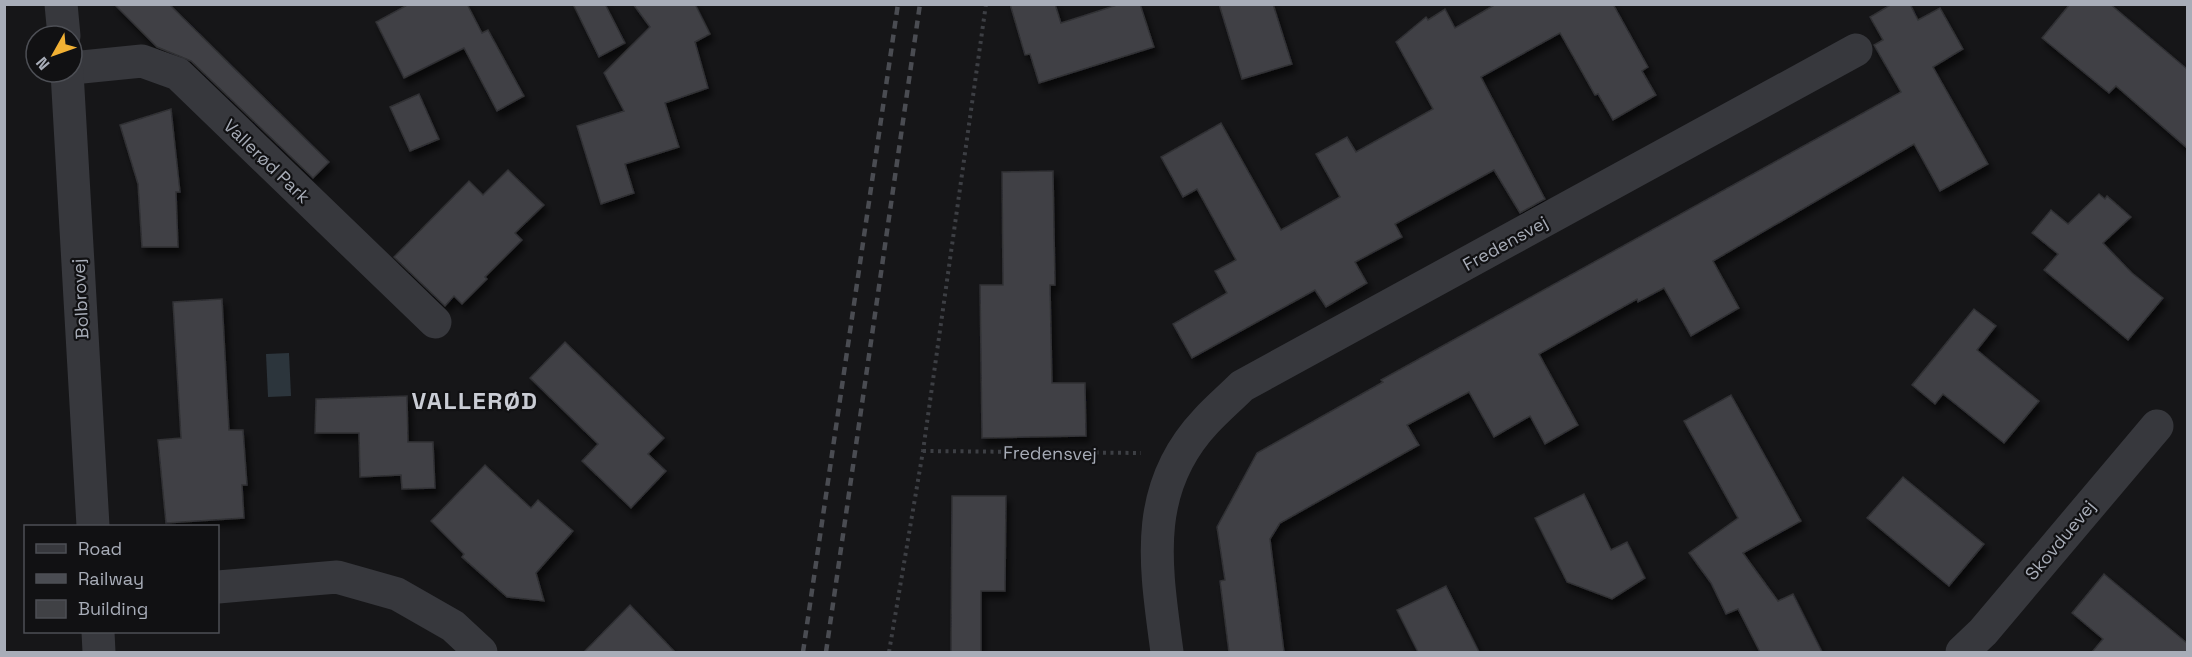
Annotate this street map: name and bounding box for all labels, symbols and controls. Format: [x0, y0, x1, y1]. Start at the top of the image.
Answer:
north arrow [24, 24, 84, 84]
text: N [31, 52, 54, 74]
street label: Vallerød Park [219, 114, 315, 208]
street label: Fredensvej [1458, 210, 1552, 276]
street label: Bolbrovej [66, 258, 94, 340]
district label: VALLERØD [411, 385, 539, 416]
street label: Fredensvej [1003, 441, 1097, 465]
street label: Skovduevej [2020, 495, 2100, 585]
legend [24, 525, 219, 633]
text: Road [78, 537, 122, 560]
text: Railway [78, 567, 144, 590]
text: Building [78, 597, 148, 620]

